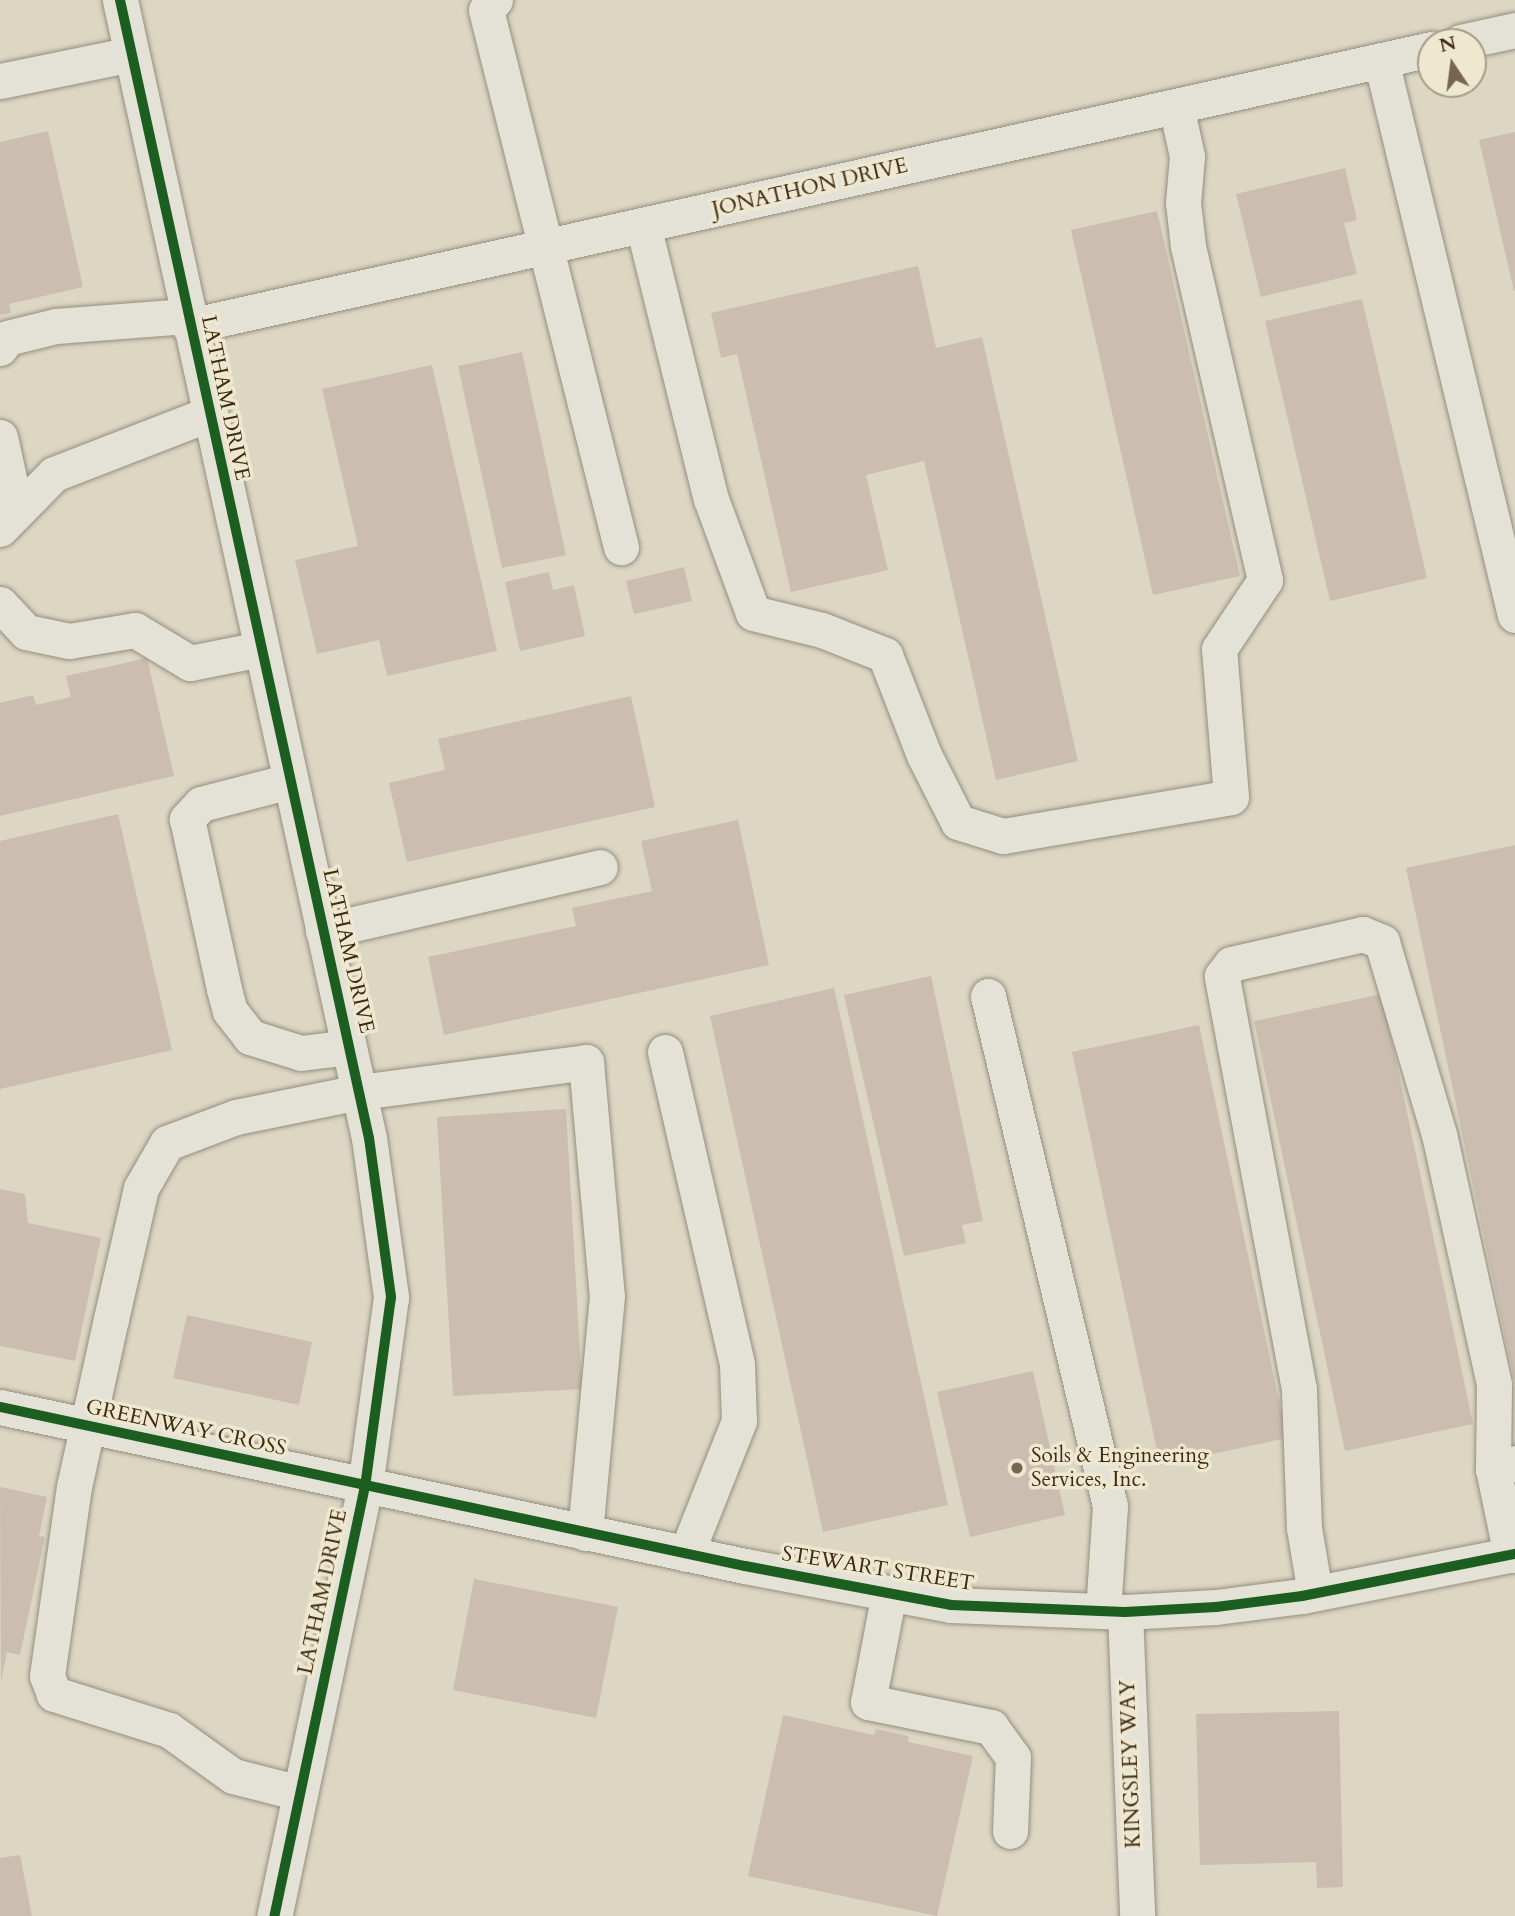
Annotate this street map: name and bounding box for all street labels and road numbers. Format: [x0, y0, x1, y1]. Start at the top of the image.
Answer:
street label: JONATHON DRIVE [710, 153, 910, 223]
street label: LATHAM DRIVE [195, 313, 255, 483]
street label: LATHAM DRIVE [317, 866, 379, 1036]
street label: GREENWAY CROSS [83, 1394, 289, 1462]
street label: LATHAM DRIVE [293, 1507, 353, 1677]
street label: STEWART STREET [780, 1541, 976, 1597]
street label: KINGSLEY WAY [1115, 1679, 1147, 1849]

